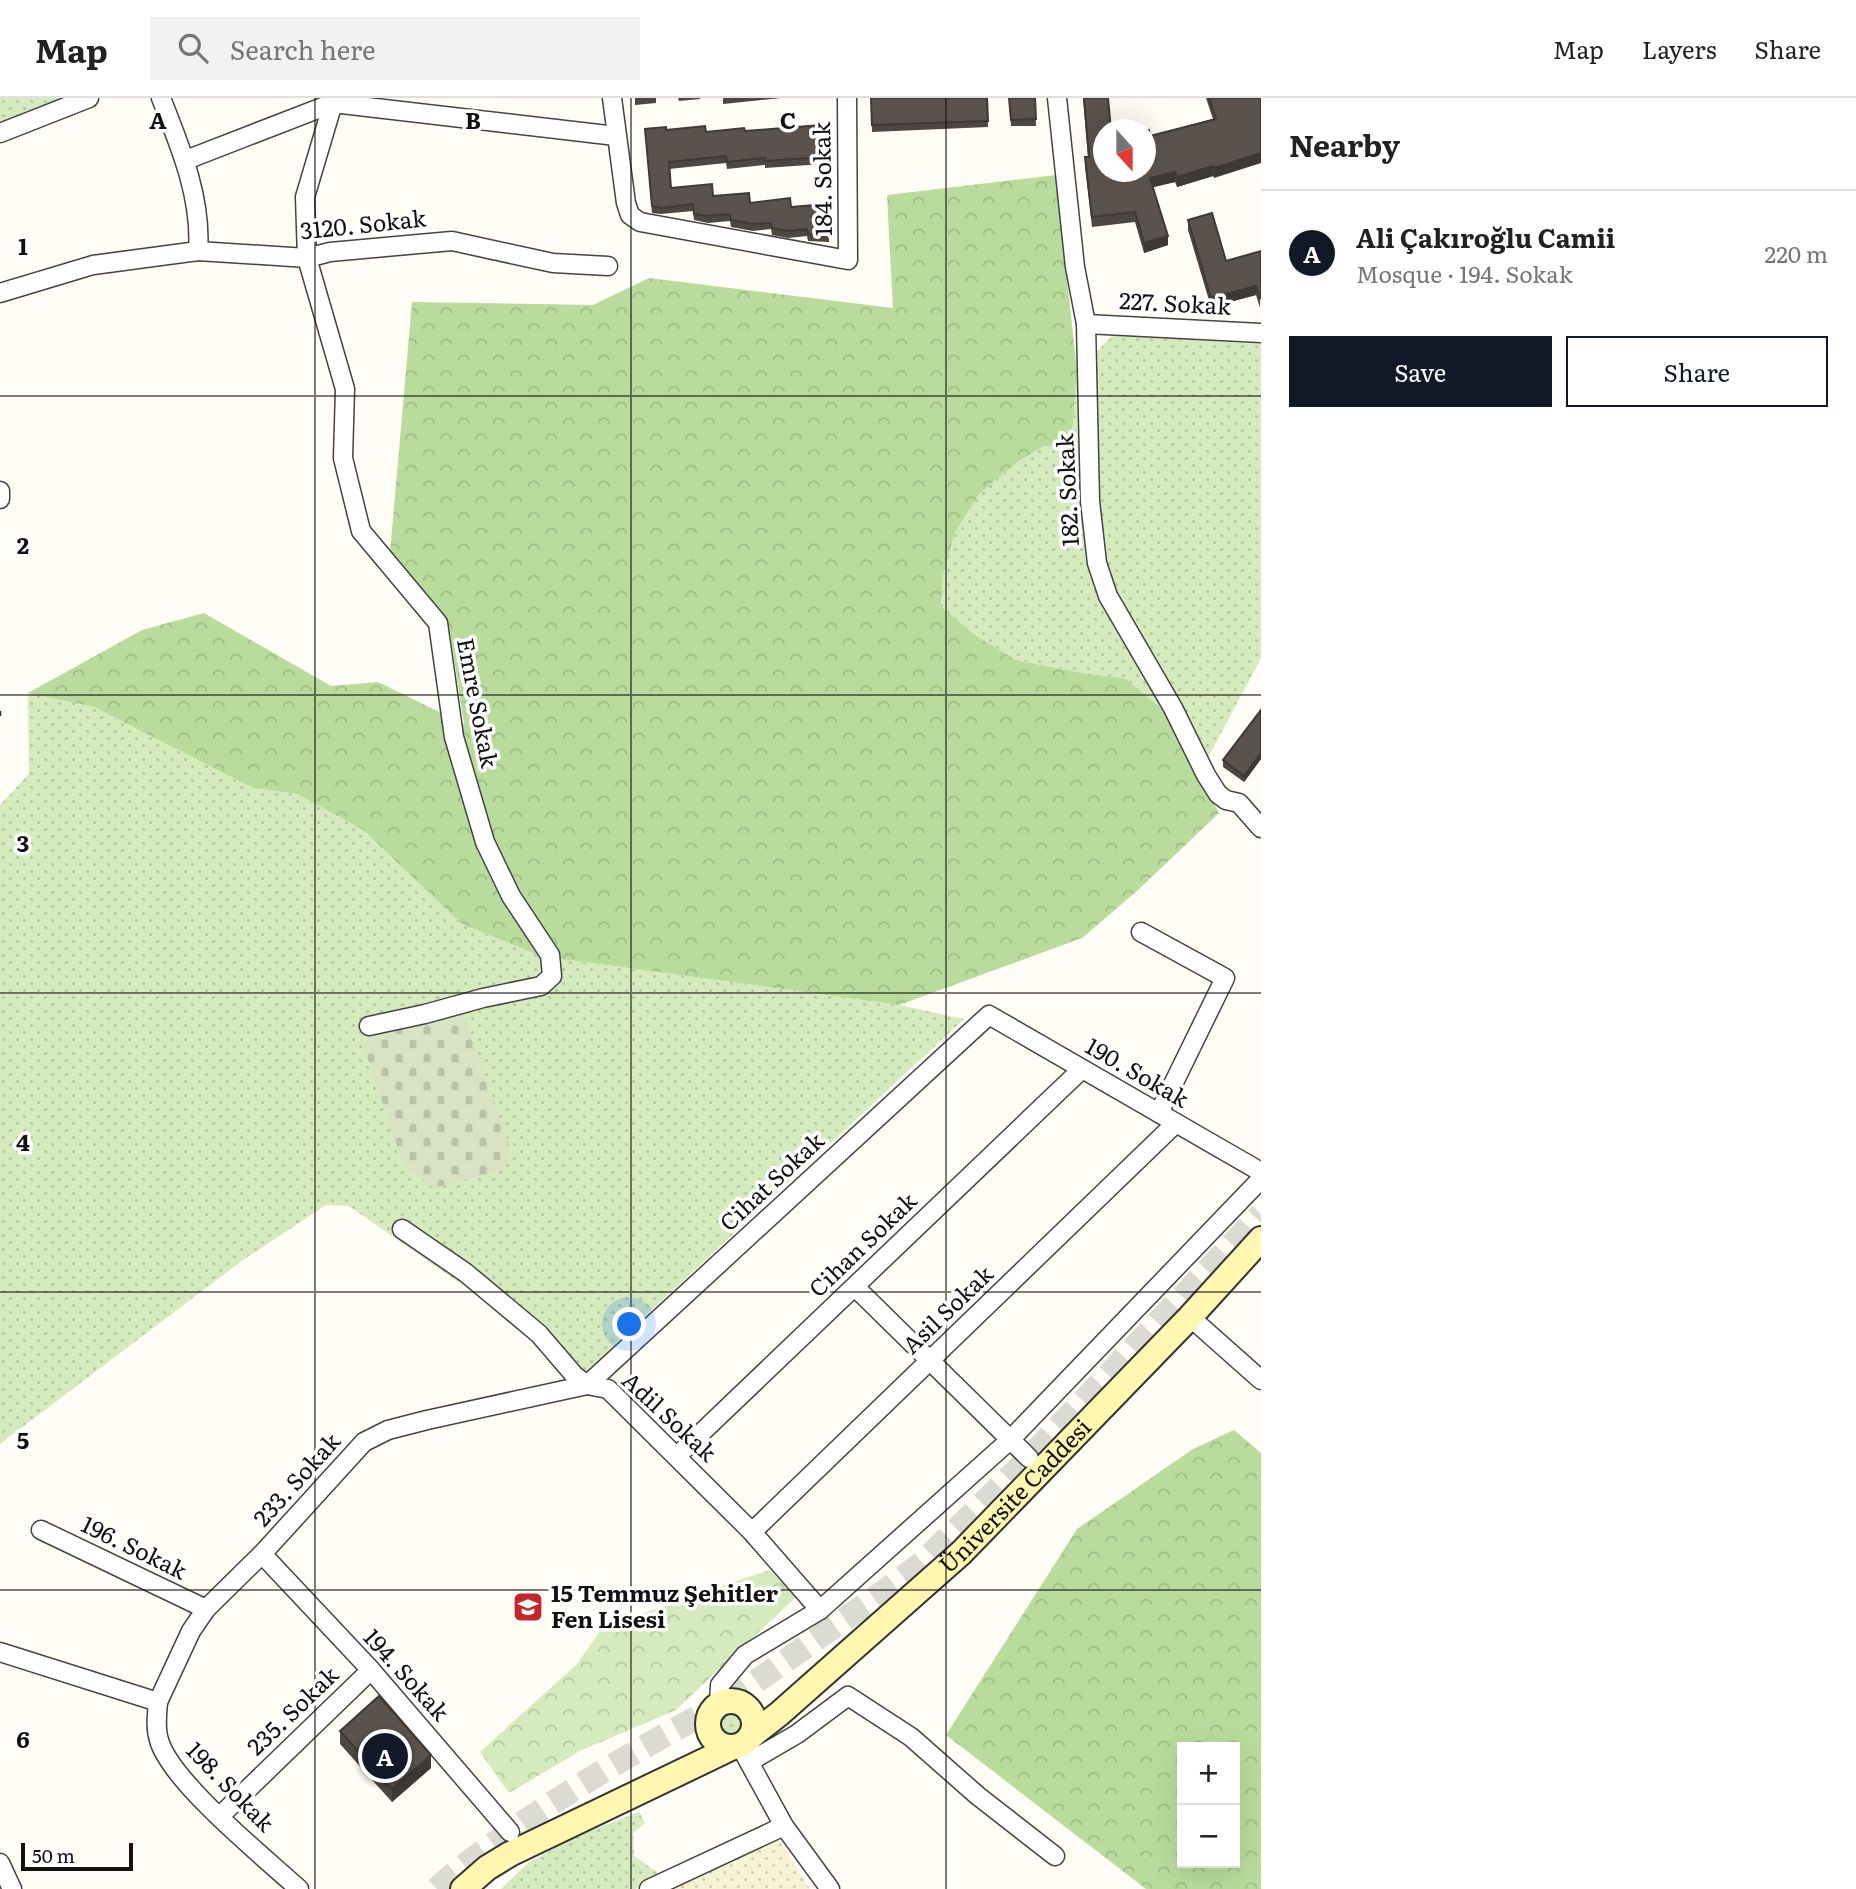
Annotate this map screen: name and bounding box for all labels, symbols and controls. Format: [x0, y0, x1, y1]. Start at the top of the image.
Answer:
search box [150, 17, 640, 80]
text: Map [35, 24, 108, 73]
icon: search [174, 29, 212, 67]
text: Search here [230, 29, 376, 68]
text: Map [1553, 31, 1604, 66]
text: Layers [1642, 31, 1716, 66]
text: Share [1754, 31, 1821, 66]
text: A [149, 102, 167, 136]
text: B [465, 102, 481, 136]
text: C [780, 102, 796, 136]
north arrow [1093, 119, 1156, 182]
street label: 184. Sokak [803, 121, 839, 236]
text: Nearby [1289, 122, 1400, 166]
street label: 3120. Sokak [298, 199, 428, 247]
text: Ali Çakıroğlu Camii [1356, 217, 1615, 256]
text: 1 [18, 228, 28, 262]
text: A [1303, 236, 1321, 270]
text: 220 m [1764, 236, 1828, 270]
text: Mosque · 194. Sokak [1356, 256, 1573, 290]
street label: 227. Sokak [1118, 282, 1233, 322]
button: Save [1289, 336, 1552, 407]
button: Share [1566, 336, 1828, 407]
street label: 182. Sokak [1046, 432, 1086, 547]
text: 2 [17, 527, 29, 561]
street label: Emre Sokak [450, 635, 508, 771]
text: 3 [17, 825, 29, 859]
street label: 190. Sokak [1080, 1028, 1197, 1115]
street label: Cihat Sokak [711, 1122, 831, 1238]
text: 4 [16, 1124, 30, 1158]
street label: Cihan Sokak [800, 1183, 924, 1304]
street label: Asil Sokak [894, 1256, 1000, 1361]
your location [612, 1307, 646, 1341]
street label: Adil Sokak [616, 1363, 726, 1469]
street label: Üniversite Caddesi [930, 1410, 1098, 1580]
text: 5 [17, 1422, 29, 1456]
street label: 233. Sokak [244, 1424, 347, 1533]
street label: 196. Sokak [77, 1506, 194, 1587]
place label: 15 Temmuz Şehitler Fen Lisesi [551, 1575, 779, 1635]
school or university icon: 15 Temmuz Şehitler Fen Lisesi [511, 1590, 545, 1624]
street label: 194. Sokak [357, 1620, 459, 1728]
street label: 235. Sokak [238, 1657, 346, 1762]
text: 6 [16, 1721, 30, 1755]
pin: A [362, 1730, 408, 1782]
street label: 198. Sokak [180, 1733, 284, 1839]
map controls [1177, 1742, 1240, 1868]
button: + [1177, 1742, 1240, 1805]
button: − [1177, 1805, 1240, 1868]
scale bar [21, 1840, 133, 1872]
text: 50 m [32, 1841, 75, 1869]

